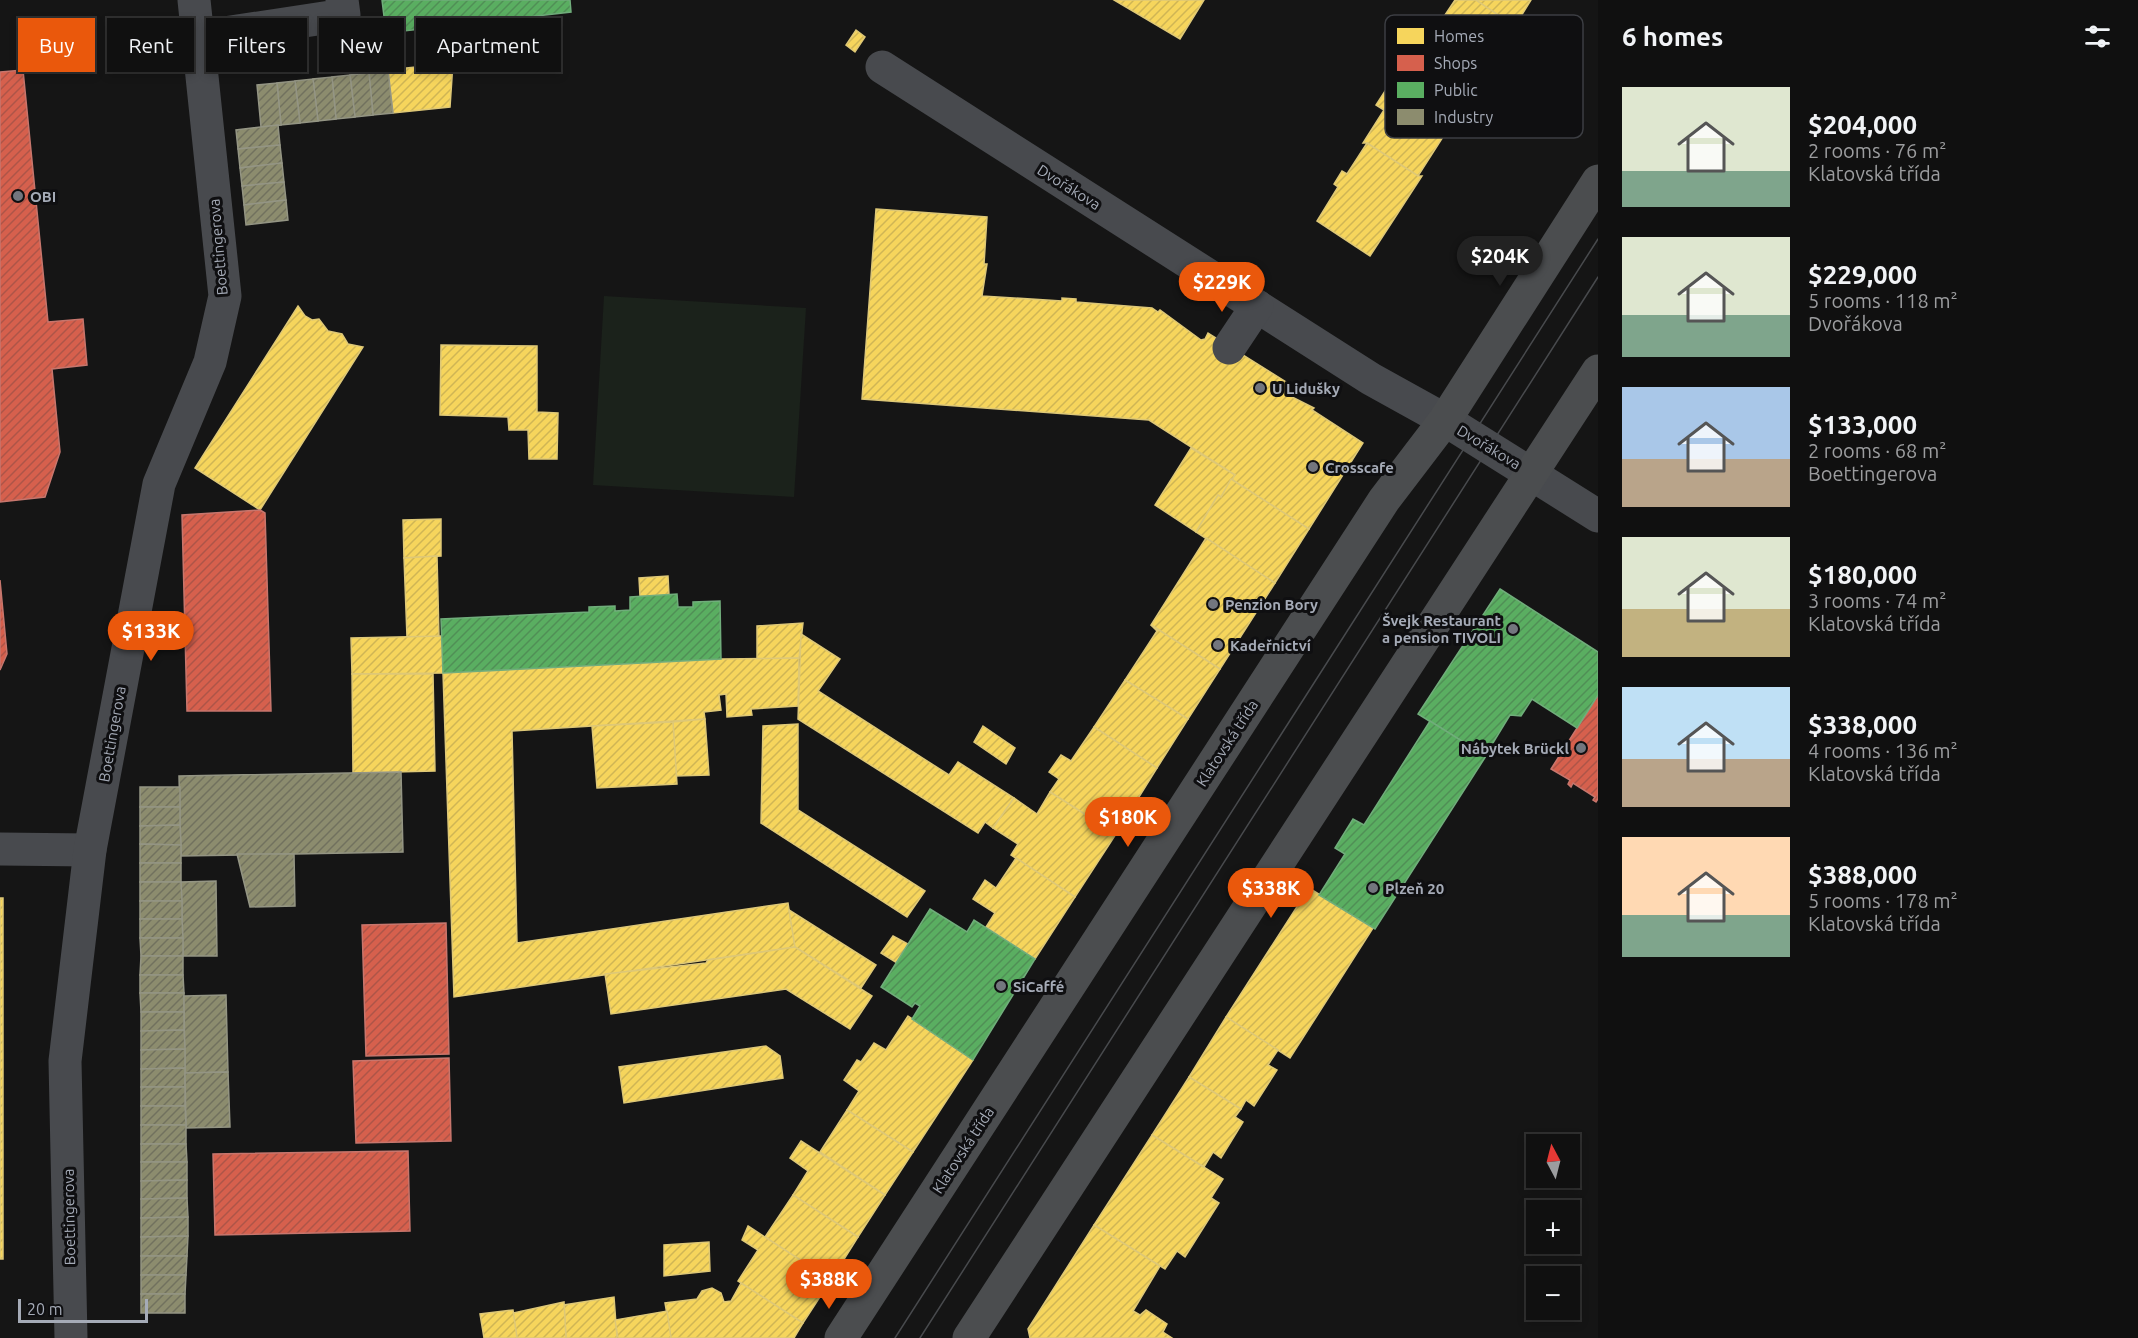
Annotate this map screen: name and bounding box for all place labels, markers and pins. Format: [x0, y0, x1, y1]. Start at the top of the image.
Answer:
place label: OBI [30, 188, 56, 205]
marker: OBI [11, 189, 25, 203]
pin: $204K [1458, 236, 1542, 287]
pin: $229K [1180, 262, 1264, 313]
place label: U Lidušky [1272, 380, 1340, 397]
marker: U Lidušky [1253, 381, 1267, 395]
place label: Crosscafe [1325, 459, 1394, 476]
marker: Crosscafe [1306, 460, 1320, 474]
place label: Penzion Bory [1225, 596, 1318, 613]
marker: Penzion Bory [1206, 597, 1220, 611]
pin: $133K [109, 611, 193, 662]
place label: Švejk Restaurant a pension TIVOLI [1382, 612, 1502, 646]
marker: Švejk Restaurant a pension TIVOLI [1506, 622, 1520, 636]
place label: Kadeřnictví [1230, 637, 1311, 654]
marker: Kadeřnictví [1211, 638, 1225, 652]
place label: Nábytek Brückl [1461, 740, 1569, 757]
marker: Nábytek Brückl [1574, 741, 1588, 755]
pin: $180K [1086, 797, 1170, 848]
pin: $338K [1229, 868, 1313, 919]
place label: Plzeň 20 [1385, 880, 1444, 897]
marker: Plzeň 20 [1366, 881, 1380, 895]
place label: SiCaffé [1013, 978, 1064, 995]
marker: SiCaffé [994, 979, 1008, 993]
pin: $388K [787, 1259, 871, 1310]

